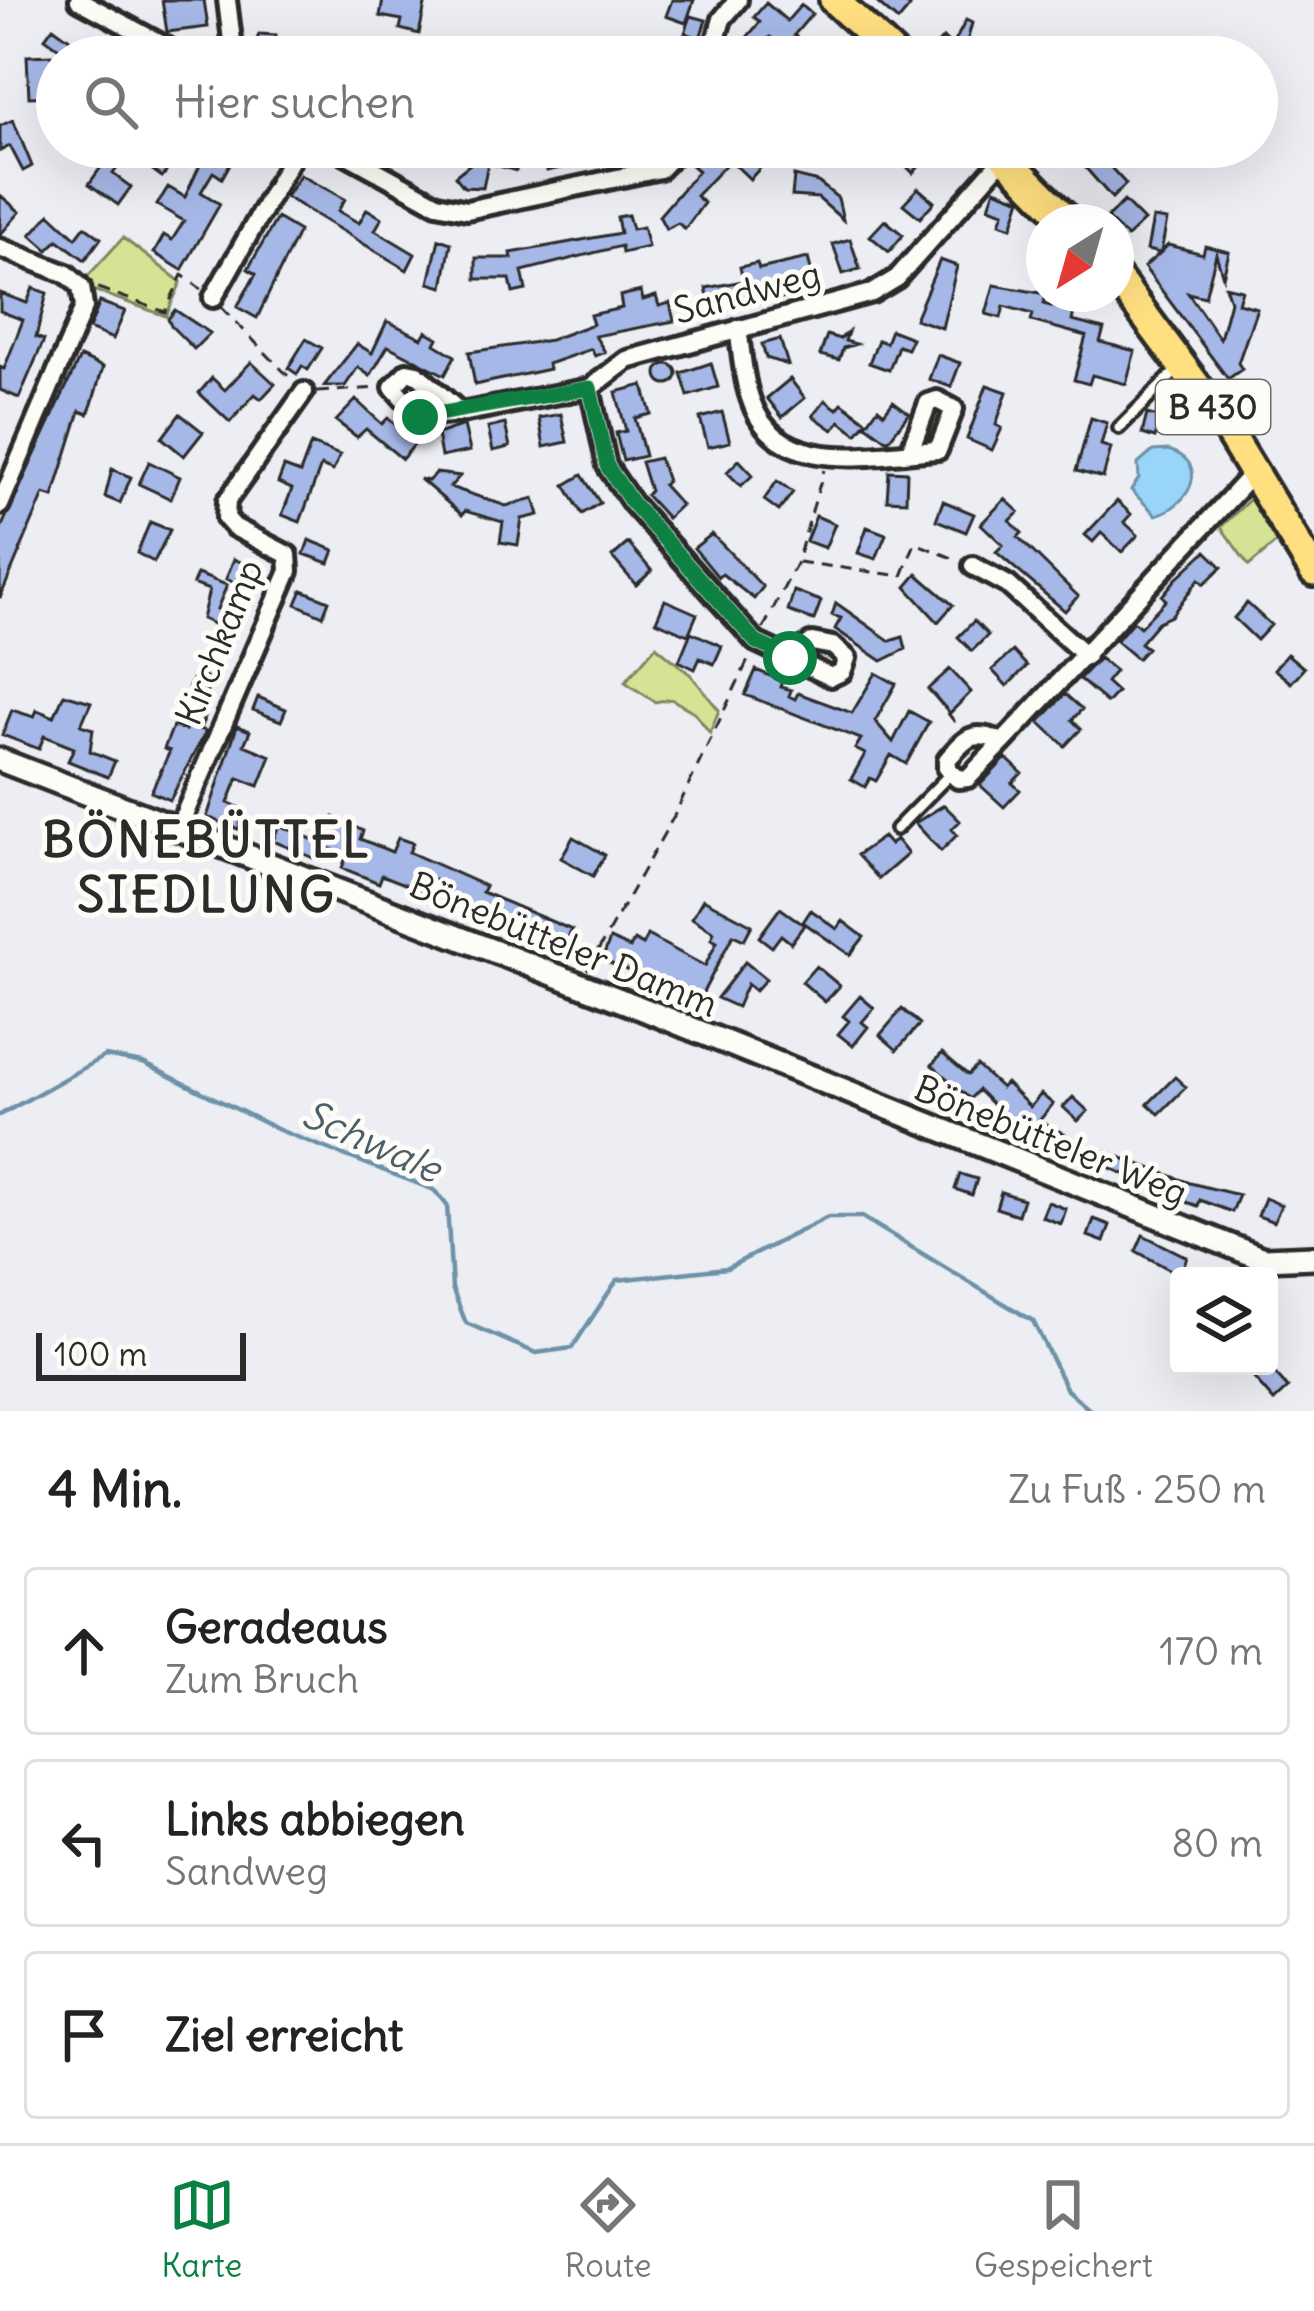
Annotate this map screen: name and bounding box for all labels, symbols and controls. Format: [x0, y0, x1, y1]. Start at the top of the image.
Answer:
search box [36, 36, 1278, 168]
icon: search [78, 69, 144, 135]
text: Hier suchen [174, 74, 415, 130]
north arrow [1026, 204, 1134, 312]
street label: Sandweg [669, 251, 826, 334]
road number: B 430 [1156, 380, 1270, 434]
route end [393, 390, 447, 444]
street label: Kirchkamp [166, 553, 273, 732]
route start [763, 631, 817, 685]
district label: BÖNEBÜTTEL SIEDLUNG [43, 809, 371, 925]
street label: Bönebütteler Damm [403, 862, 724, 1027]
street label: Bönebütteler Weg [908, 1065, 1194, 1216]
water label: Schwale [295, 1089, 451, 1195]
map controls [1170, 1267, 1278, 1375]
button: layers [1170, 1267, 1278, 1375]
scale bar [36, 1327, 246, 1380]
text: 100 m [54, 1333, 147, 1375]
text: 4 Min. [48, 1457, 182, 1521]
text: Zu Fuß · 250 m [1008, 1465, 1266, 1514]
text: Geradeaus [165, 1599, 388, 1655]
icon: ahead [51, 1618, 117, 1684]
text: 170 m [1159, 1627, 1263, 1676]
text: Zum Bruch [165, 1655, 359, 1704]
text: Links abbiegen [165, 1791, 465, 1847]
icon: left [51, 1810, 117, 1876]
text: 80 m [1171, 1819, 1263, 1868]
text: Sandweg [165, 1847, 328, 1896]
icon: arrive [51, 2002, 117, 2068]
text: Ziel erreicht [165, 2007, 403, 2063]
tab: Karte [161, 2172, 242, 2286]
tab: Route [565, 2172, 652, 2286]
tab: Gespeichert [974, 2172, 1153, 2286]

